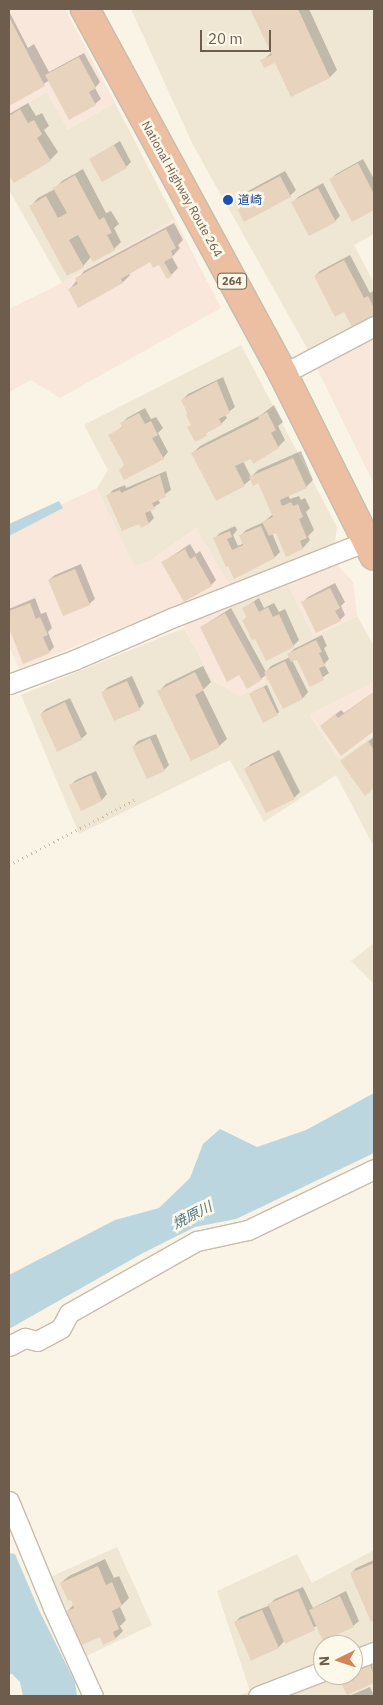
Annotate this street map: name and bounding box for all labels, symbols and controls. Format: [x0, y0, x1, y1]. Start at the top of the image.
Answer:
scale bar [203, 20, 274, 52]
text: 20 m [208, 29, 243, 48]
street label: National Highway Route 264 [139, 119, 225, 259]
place label: 道崎 [238, 193, 262, 207]
marker: 道崎 [222, 194, 234, 206]
road number: 264 [217, 272, 247, 290]
water label: 焼原川 [169, 1198, 215, 1232]
north arrow [313, 1635, 363, 1685]
text: N [315, 1655, 333, 1667]

